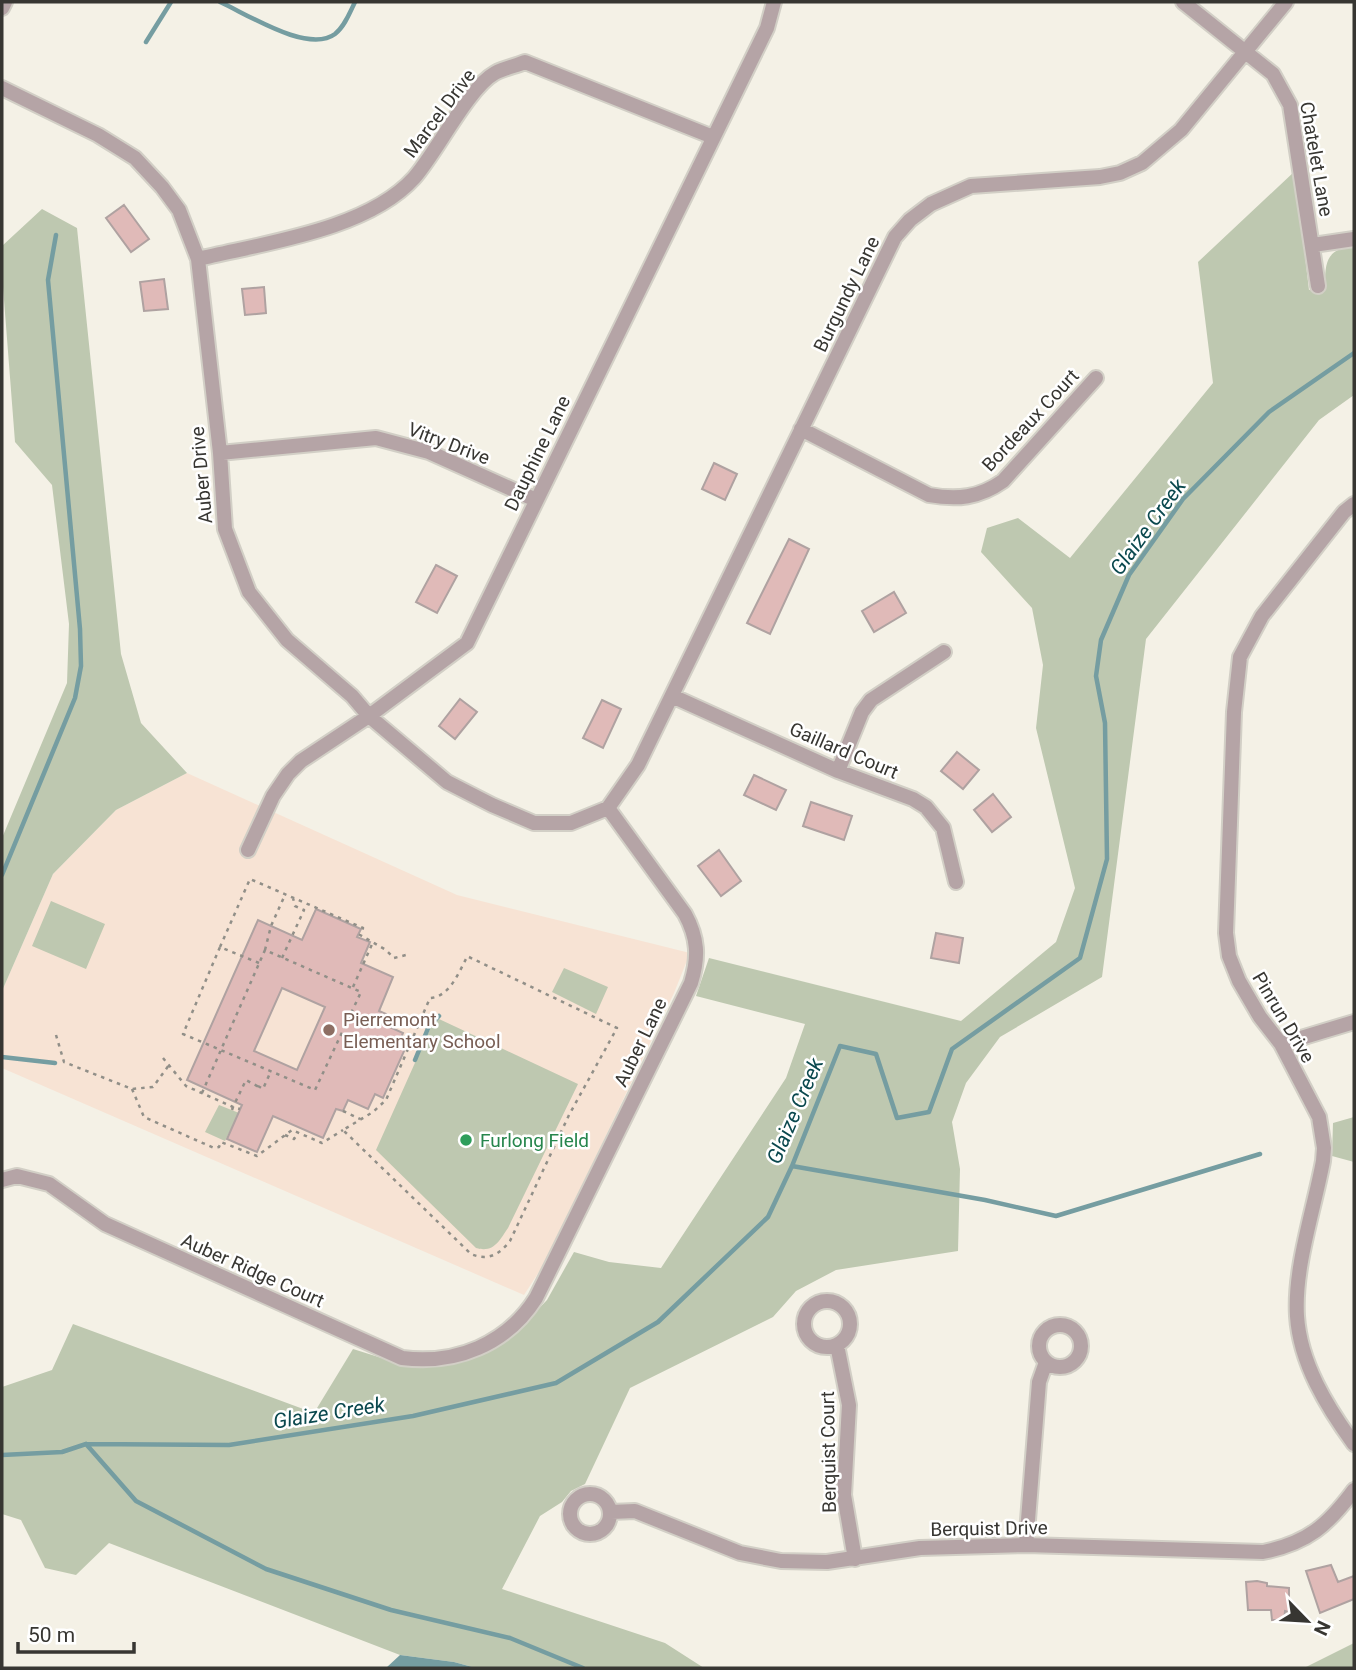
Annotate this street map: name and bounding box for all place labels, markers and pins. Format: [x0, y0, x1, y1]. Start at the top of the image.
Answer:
place label: Pierremont Elementary School [343, 1008, 501, 1053]
marker: Pierremont Elementary School [321, 1022, 337, 1038]
place label: Furlong Field [480, 1129, 589, 1152]
marker: Furlong Field [458, 1132, 474, 1148]

